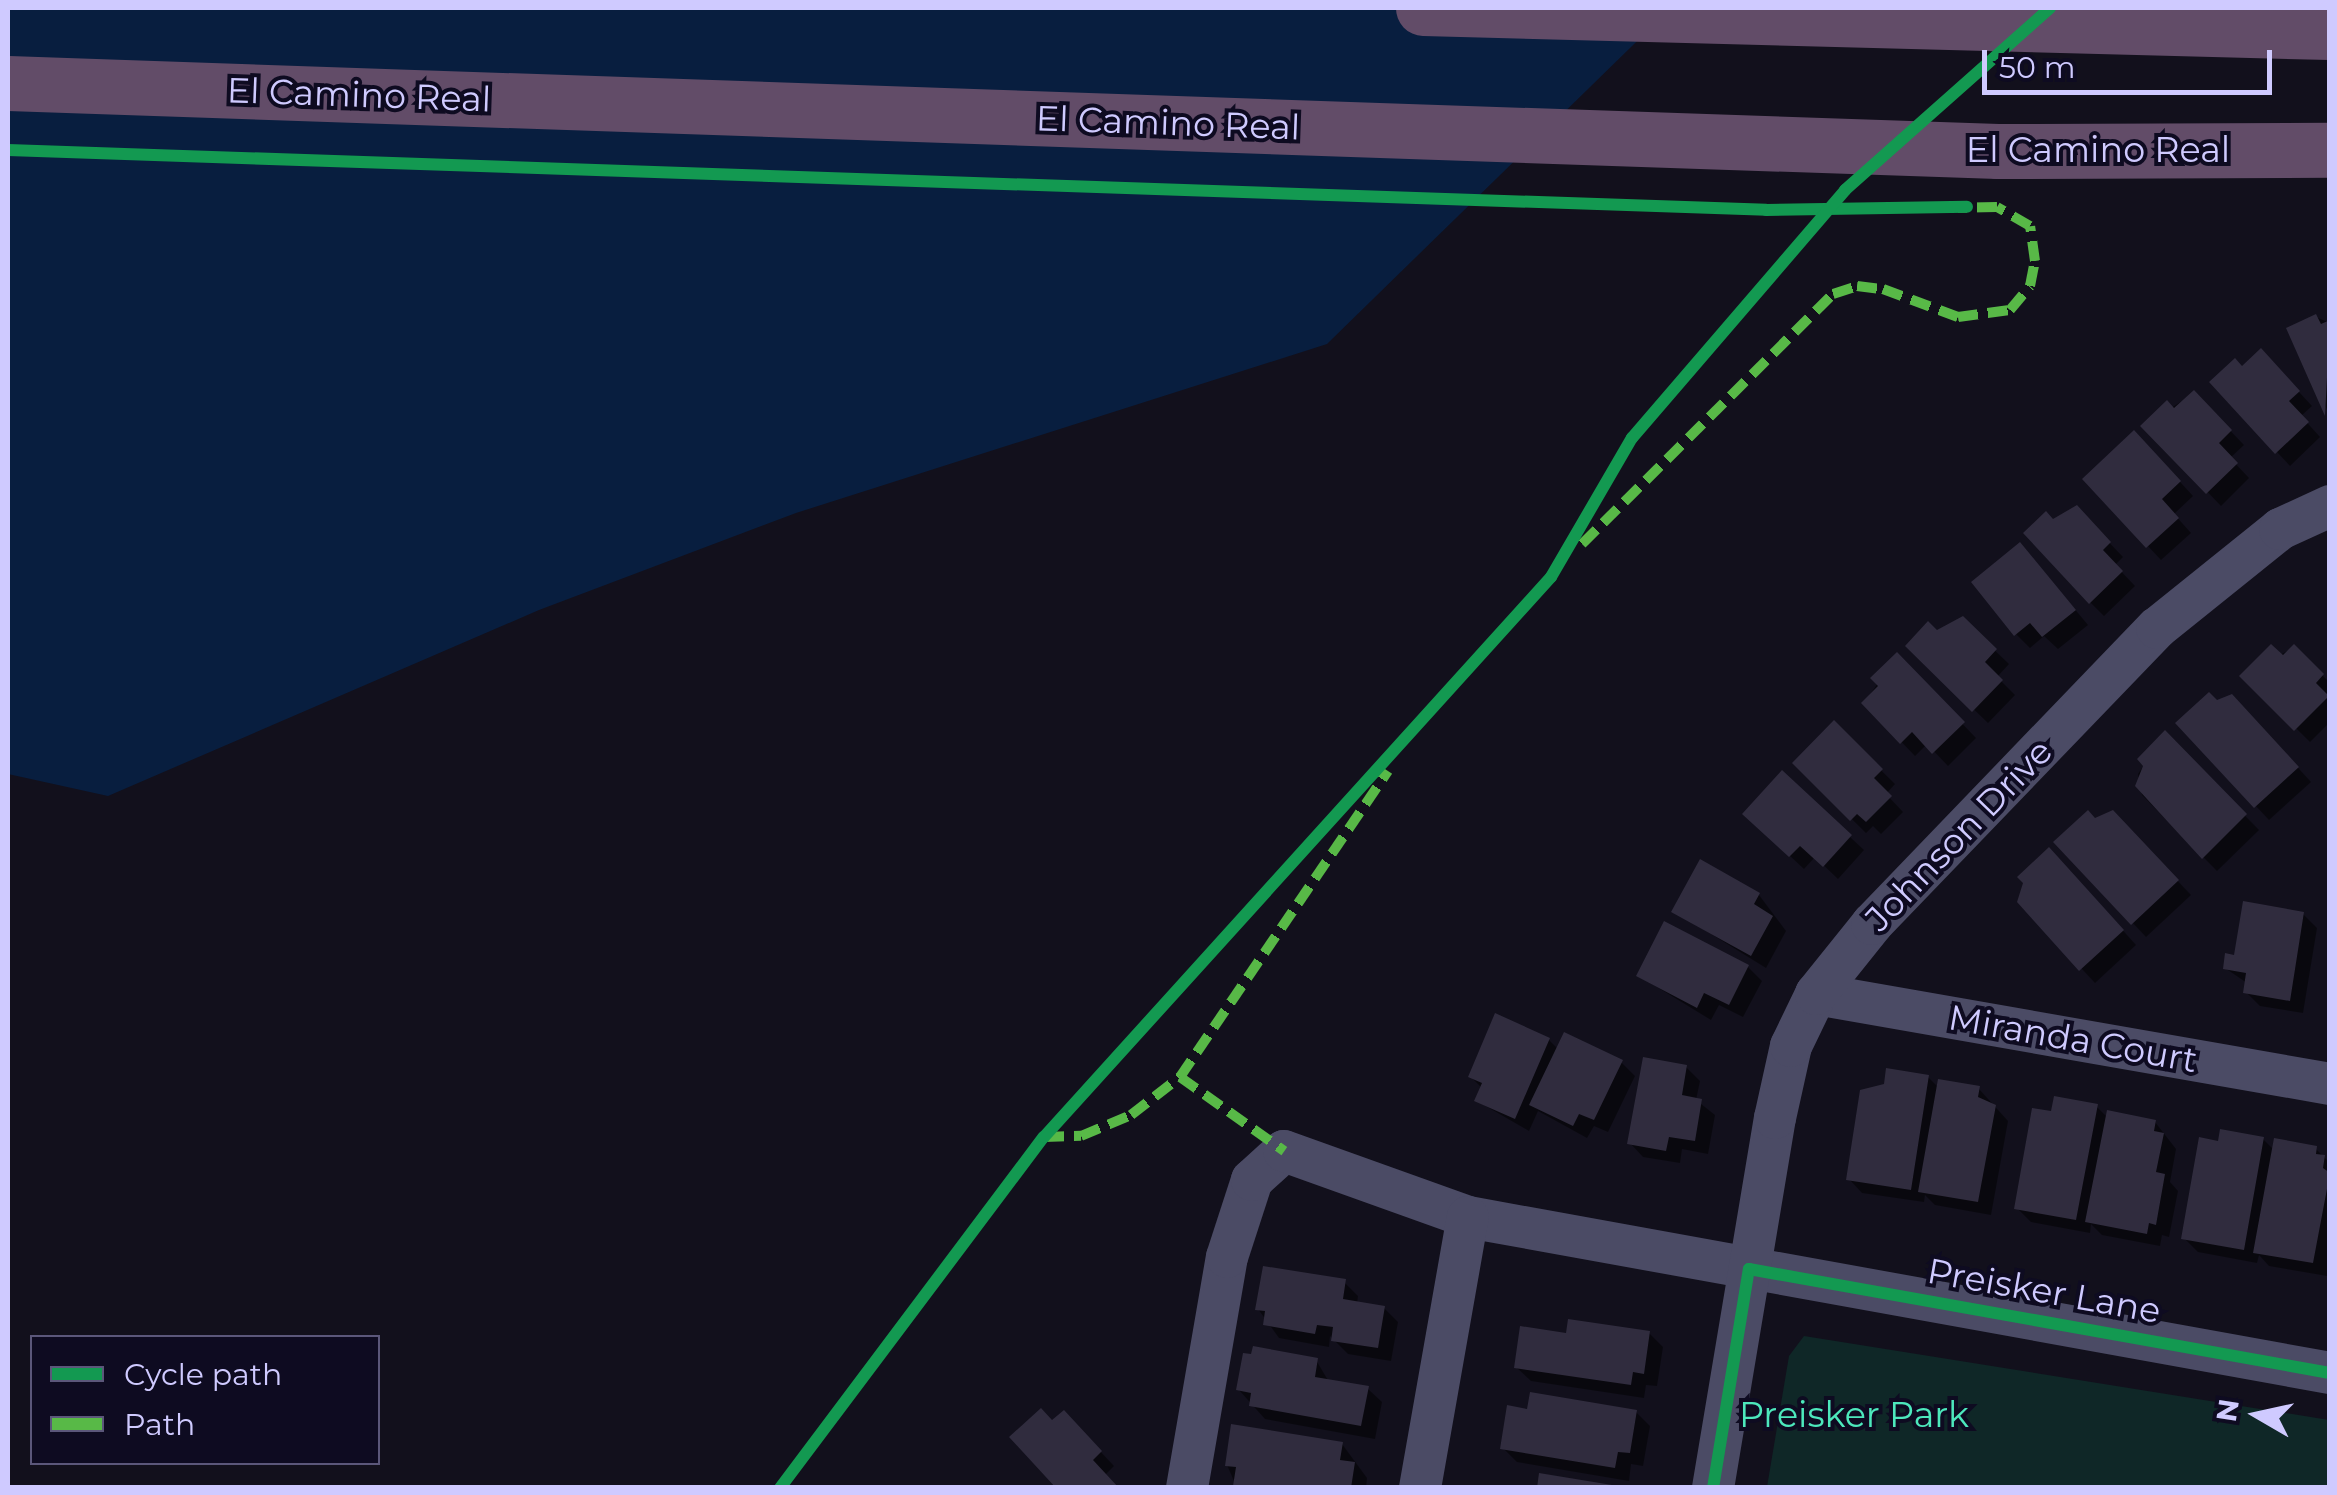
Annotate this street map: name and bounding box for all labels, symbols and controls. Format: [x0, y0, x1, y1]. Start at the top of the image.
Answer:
scale bar [1987, 30, 2277, 92]
text: 50 m [1999, 49, 2076, 86]
street label: El Camino Real [226, 69, 492, 121]
street label: El Camino Real [1035, 97, 1301, 149]
street label: El Camino Real [1966, 129, 2230, 171]
street label: Johnson Drive [1857, 730, 2061, 940]
street label: Miranda Court [1945, 996, 2201, 1082]
street label: Preisker Lane [1924, 1250, 2164, 1332]
legend [30, 1335, 380, 1465]
text: Cycle path [124, 1356, 282, 1393]
north arrow [2207, 1365, 2307, 1465]
park label: Preisker Park [1739, 1394, 1969, 1436]
text: N [2209, 1396, 2246, 1424]
text: Path [124, 1406, 195, 1443]

